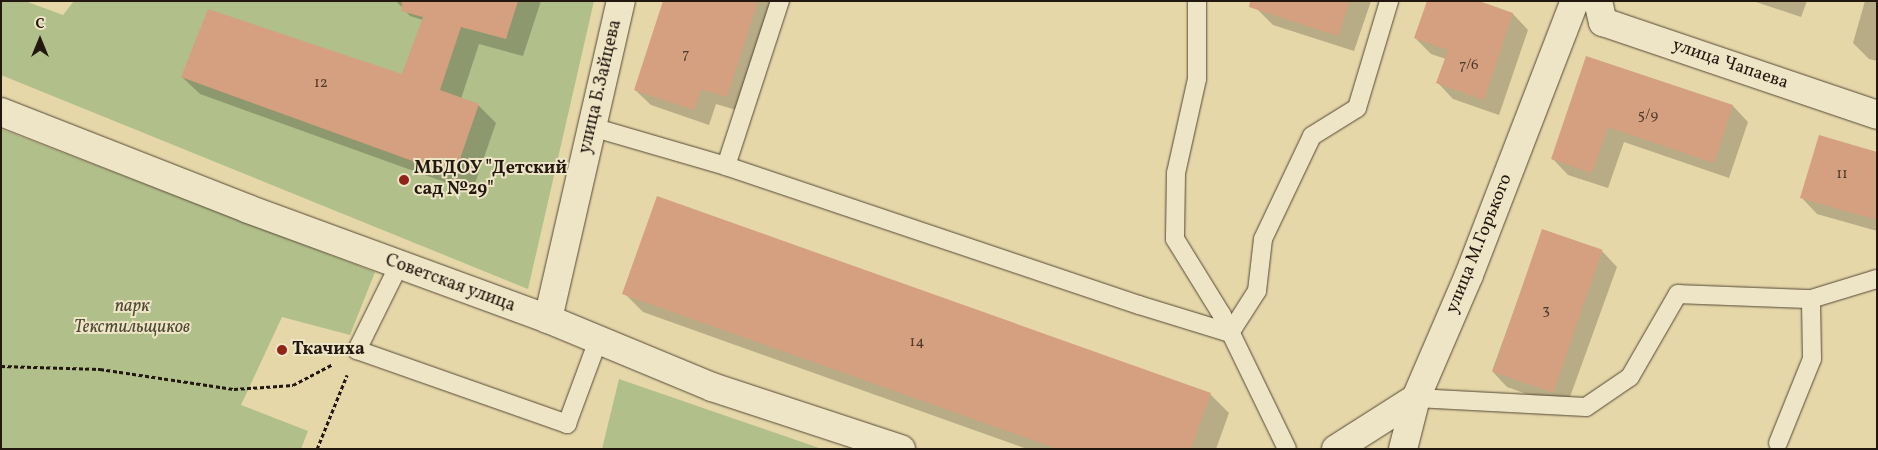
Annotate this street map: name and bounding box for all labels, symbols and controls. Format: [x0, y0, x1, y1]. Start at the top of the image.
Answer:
north arrow [15, 15, 65, 65]
text: С [35, 15, 45, 34]
street label: улица Б.Зайцева [575, 18, 627, 156]
street label: улица Чапаева [1669, 35, 1791, 95]
house number: 7 [682, 46, 690, 64]
house number: 7/6 [1459, 57, 1479, 75]
house number: 12 [314, 75, 328, 93]
house number: 5/9 [1638, 107, 1658, 125]
place label: МБДОУ "Детский сад №29" [414, 159, 567, 202]
house number: 11 [1836, 166, 1848, 184]
street label: улица М.Горького [1442, 171, 1518, 317]
marker: МБДОУ "Детский сад №29" [398, 174, 410, 186]
street label: Советская улица [382, 250, 518, 318]
park label: парк Текстильщиков [74, 297, 190, 340]
house number: 3 [1542, 302, 1550, 320]
house number: 14 [910, 334, 924, 352]
place label: Ткачиха [292, 339, 365, 361]
marker: Ткачиха [276, 344, 288, 356]

